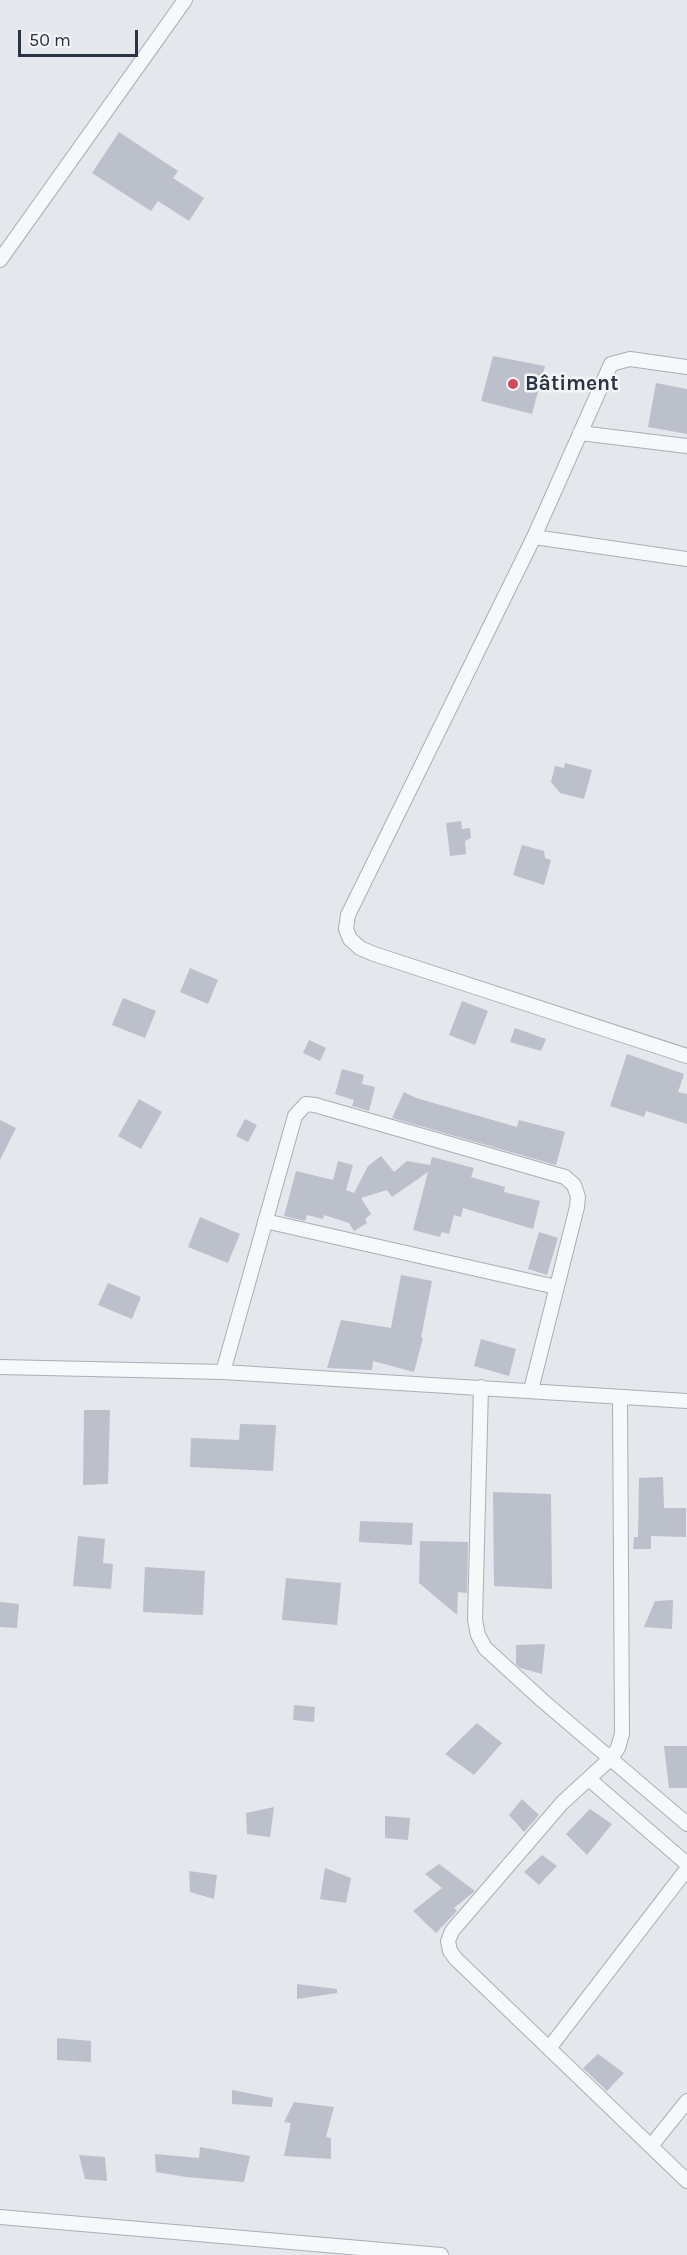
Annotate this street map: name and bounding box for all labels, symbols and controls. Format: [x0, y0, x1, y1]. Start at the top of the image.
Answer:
scale bar [21, 18, 141, 56]
text: 50 m [29, 29, 71, 51]
place label: Bâtiment [525, 371, 618, 397]
marker: Bâtiment [506, 377, 520, 391]

